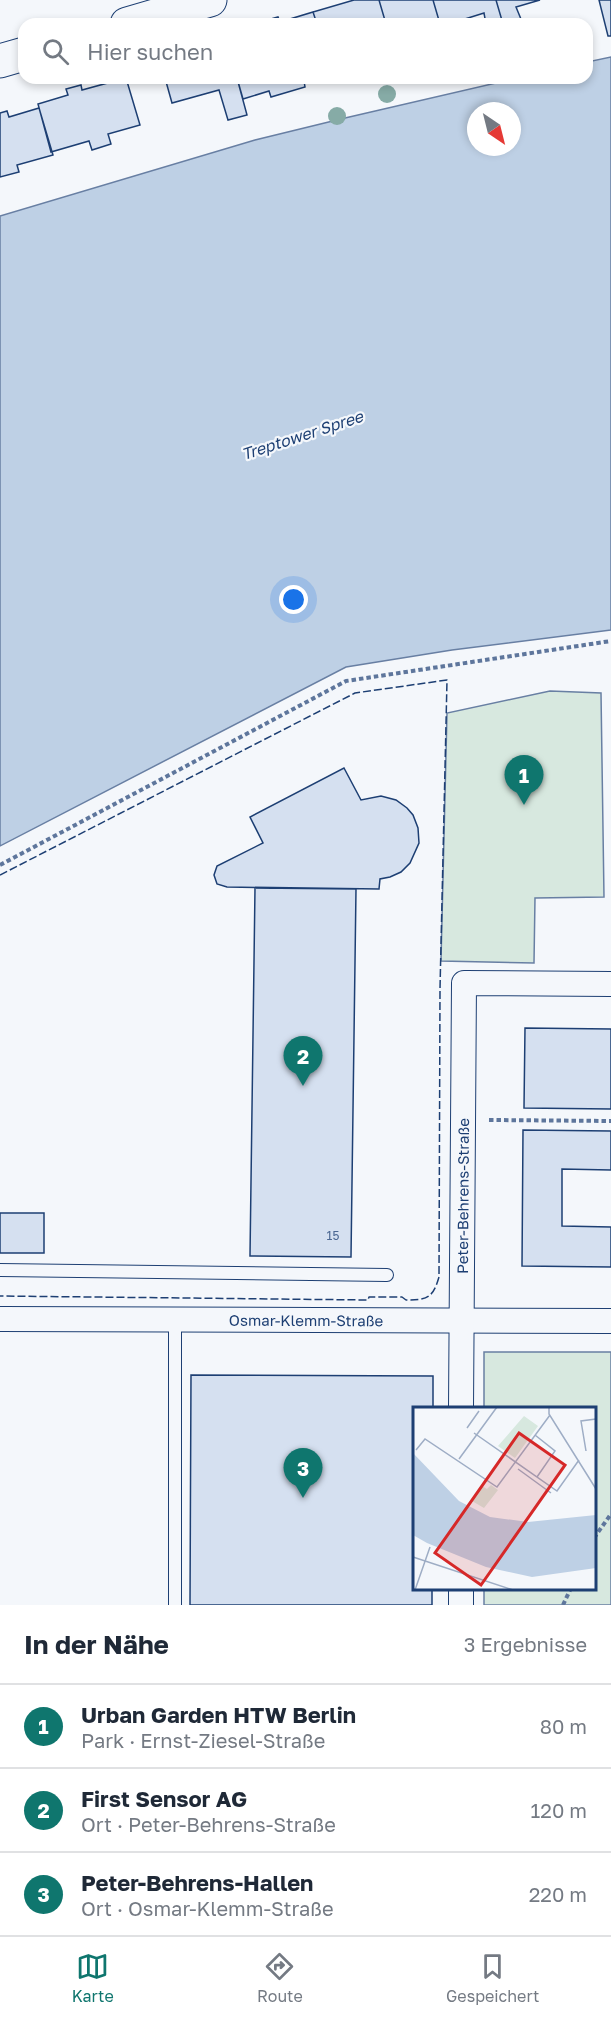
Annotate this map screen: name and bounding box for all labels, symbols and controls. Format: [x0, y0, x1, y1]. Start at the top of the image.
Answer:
search box [18, 18, 593, 84]
icon: search [39, 35, 72, 68]
text: Hier suchen [87, 38, 213, 65]
north arrow [467, 102, 521, 156]
water label: Treptower Spree [239, 405, 367, 464]
your location [279, 585, 308, 614]
pin: 1 [504, 756, 544, 805]
pin: 2 [284, 1036, 322, 1086]
street label: Peter-Behrens-Straße [453, 1118, 472, 1274]
house number: 15 [327, 1228, 339, 1243]
street label: Osmar-Klemm-Straße [229, 1311, 383, 1329]
inset map [413, 1407, 596, 1590]
pin: 3 [284, 1448, 322, 1498]
text: In der Nähe [24, 1629, 169, 1660]
text: 3 Ergebnisse [464, 1632, 587, 1656]
text: Urban Garden HTW Berlin [81, 1701, 356, 1728]
text: 1 [38, 1714, 49, 1738]
text: 80 m [540, 1714, 587, 1738]
text: Park · Ernst-Ziesel-Straße [81, 1728, 325, 1752]
text: First Sensor AG [81, 1785, 247, 1812]
text: 2 [37, 1798, 50, 1822]
text: 120 m [531, 1798, 587, 1822]
text: Ort · Peter-Behrens-Straße [81, 1812, 336, 1836]
text: Peter-Behrens-Hallen [81, 1869, 313, 1896]
text: 3 [37, 1882, 50, 1906]
text: 220 m [529, 1882, 587, 1906]
text: Ort · Osmar-Klemm-Straße [81, 1896, 334, 1920]
tab: Karte [72, 1950, 114, 2006]
tab: Route [257, 1950, 303, 2006]
tab: Gespeichert [446, 1950, 539, 2006]

